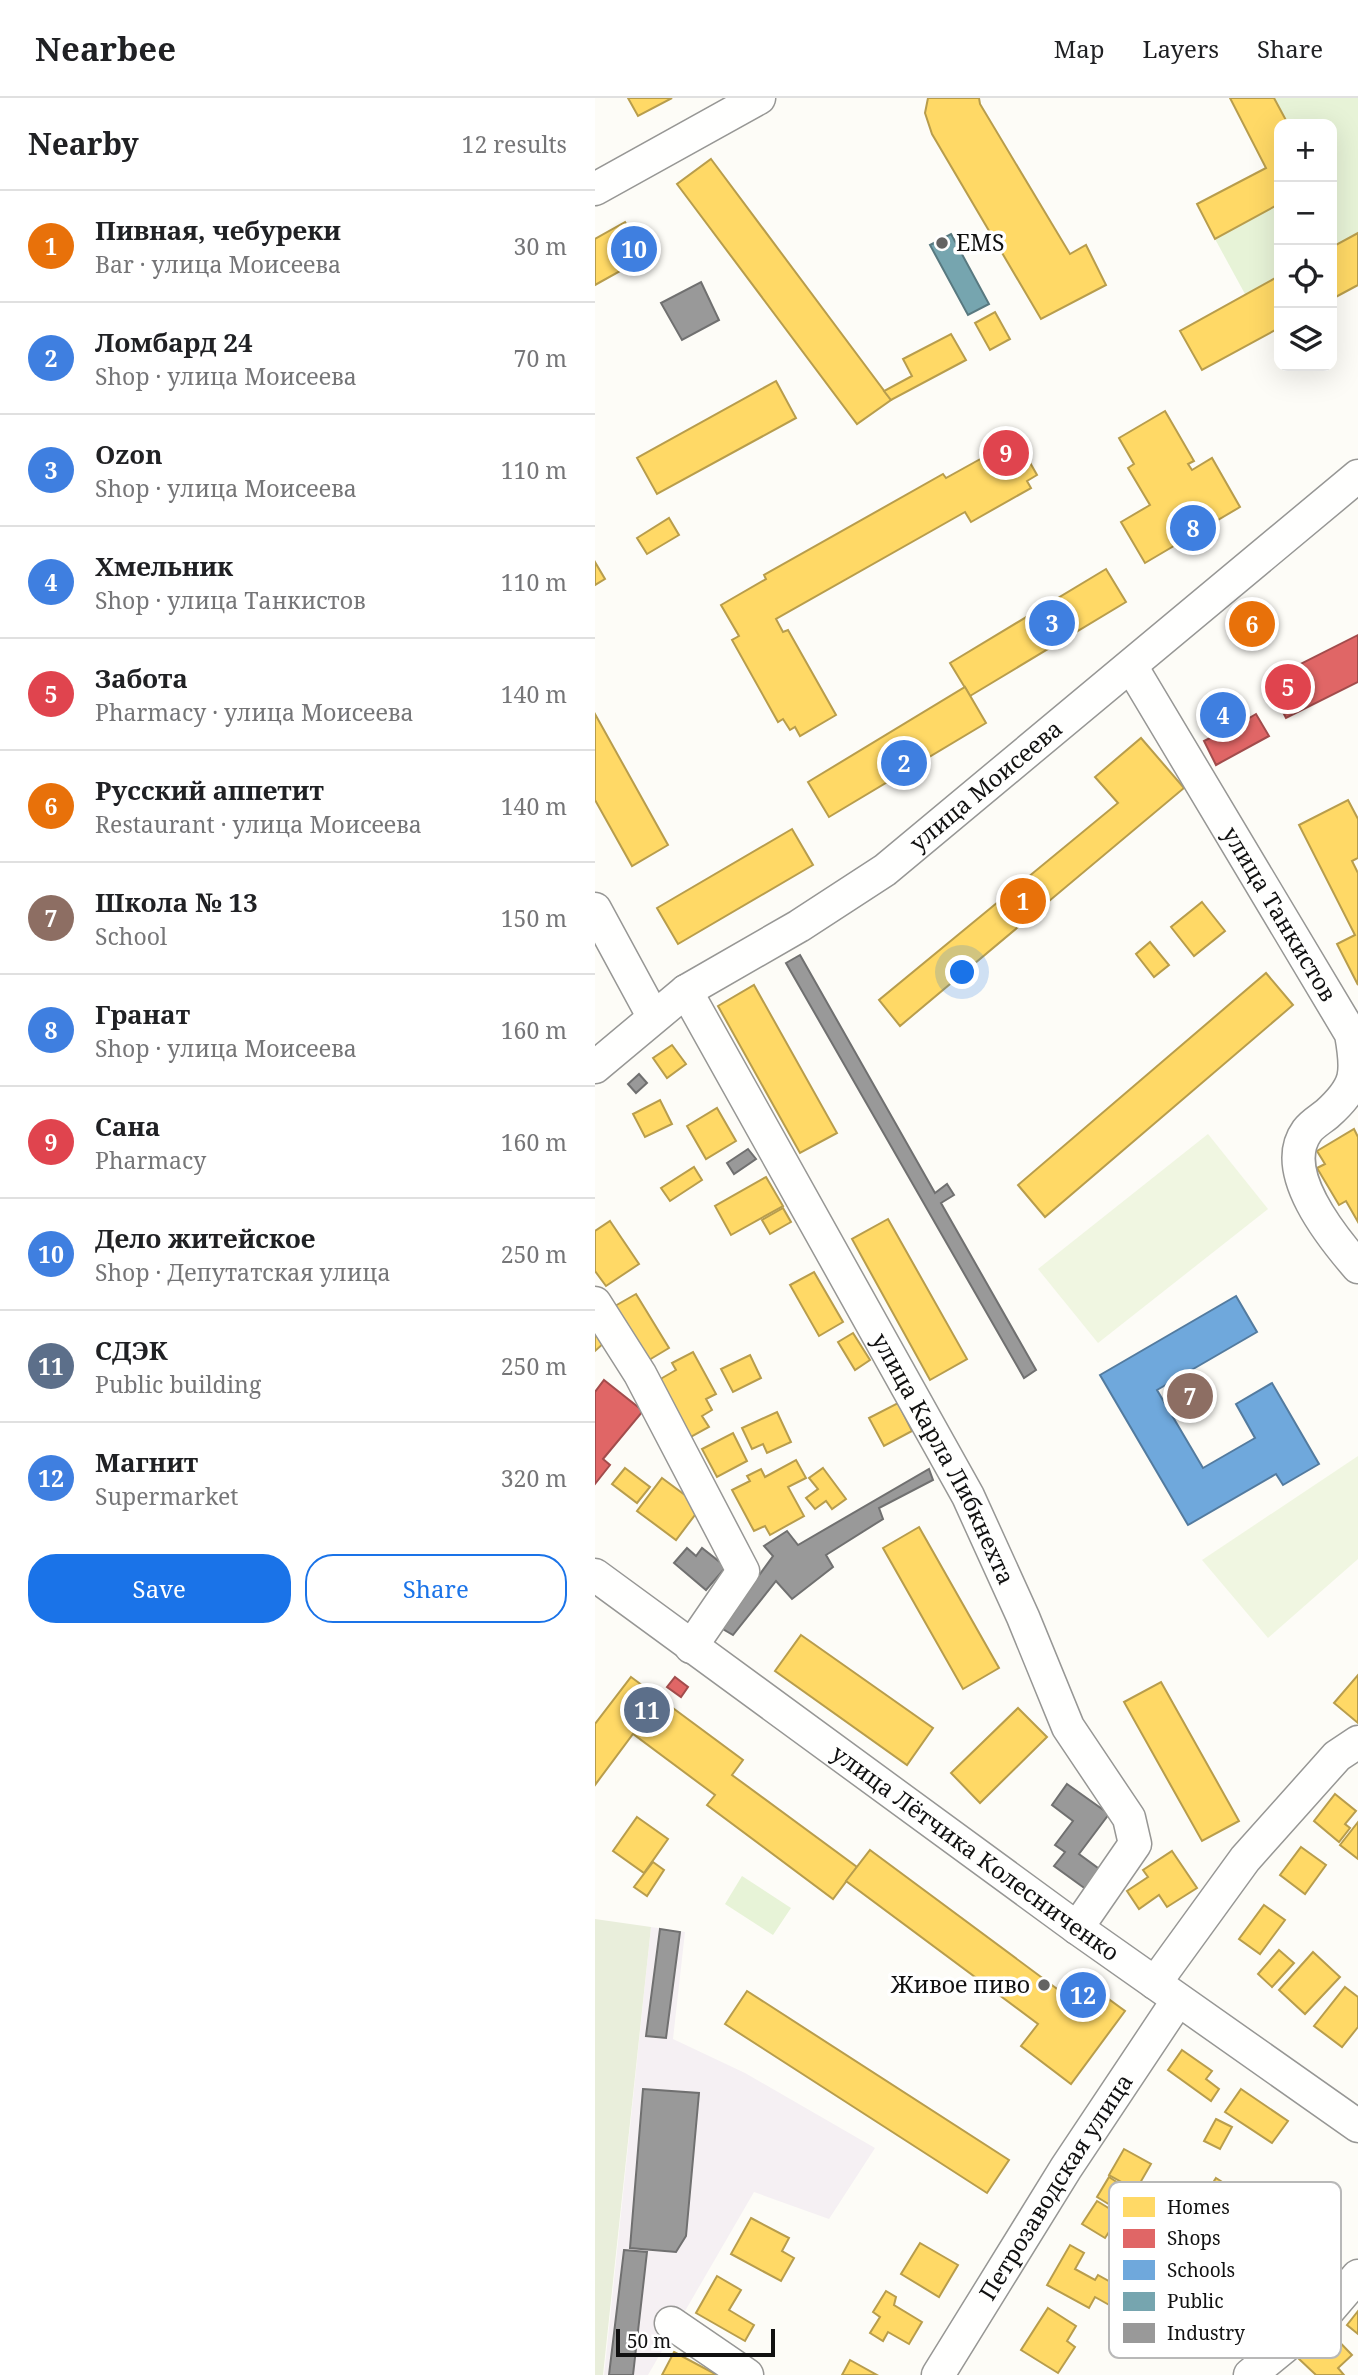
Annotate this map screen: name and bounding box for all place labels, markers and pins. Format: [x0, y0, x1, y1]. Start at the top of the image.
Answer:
pin: 10 [611, 223, 657, 275]
place label: EMS [956, 226, 1004, 258]
marker: EMS [934, 235, 950, 251]
pin: 9 [983, 427, 1029, 479]
pin: 8 [1170, 502, 1216, 554]
pin: 3 [1029, 597, 1075, 649]
pin: 6 [1229, 598, 1275, 650]
pin: 5 [1265, 661, 1311, 713]
pin: 4 [1200, 689, 1246, 741]
pin: 2 [881, 737, 927, 789]
pin: 1 [1000, 875, 1046, 927]
pin: 7 [1167, 1370, 1213, 1422]
pin: 11 [624, 1684, 670, 1736]
place label: Живое пиво [890, 1968, 1030, 2000]
pin: 12 [1060, 1969, 1106, 2021]
marker: Живое пиво [1036, 1977, 1052, 1993]

